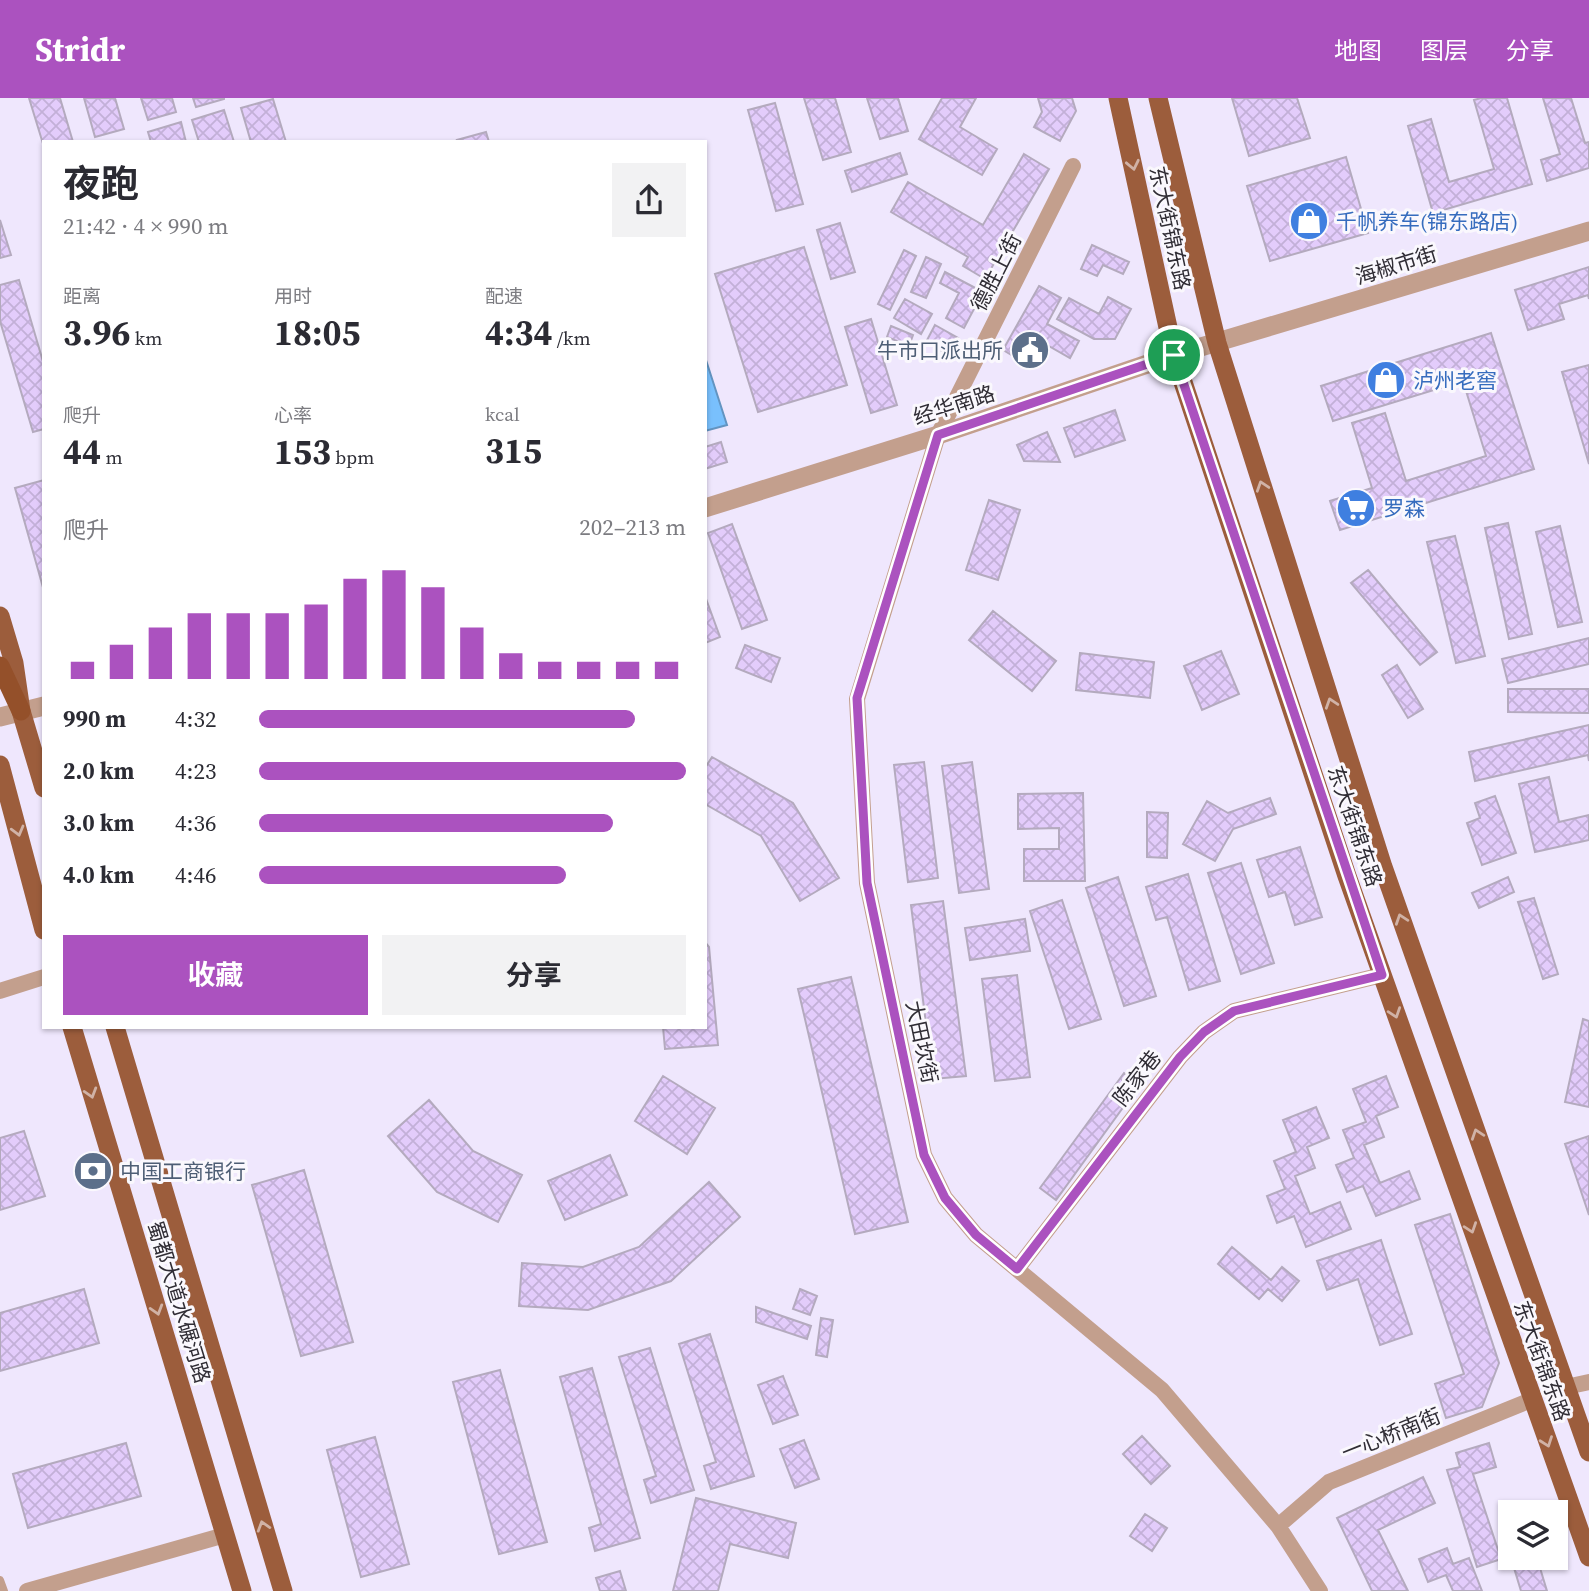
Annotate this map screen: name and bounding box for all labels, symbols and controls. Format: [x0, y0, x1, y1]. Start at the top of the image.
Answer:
text: Stridr [35, 27, 125, 72]
text: 地图 [1334, 34, 1382, 67]
text: 图层 [1420, 34, 1468, 67]
text: 分享 [1506, 34, 1554, 67]
text: 夜跑 [63, 158, 139, 210]
one-way arrow [1124, 159, 1139, 171]
button: share [612, 163, 686, 237]
street label: 东大街锦东路 [1143, 163, 1197, 293]
shop icon: 千帆养车(锦东路店) [1288, 200, 1330, 242]
place label: 千帆养车(锦东路店) [1336, 207, 1518, 236]
text: 21:42 · 4 × 990 m [63, 210, 229, 242]
street label: 德胜上街 [964, 228, 1028, 316]
street label: 海椒市街 [1352, 239, 1440, 291]
text: 距离 [63, 283, 101, 309]
text: 用时 [274, 283, 312, 309]
text: 配速 [485, 283, 523, 309]
text: 3.96 [63, 309, 130, 357]
text: 18:05 [274, 309, 360, 357]
text: 4:34 [485, 309, 552, 357]
text: km [130, 325, 162, 351]
text: /km [552, 325, 591, 351]
pin [1144, 325, 1204, 385]
public building icon: 牛市口派出所 [1009, 329, 1051, 371]
place label: 牛市口派出所 [877, 336, 1003, 365]
icon: arrive [1155, 336, 1193, 374]
shop icon: 泸州老窖 [1365, 359, 1407, 401]
place label: 泸州老窖 [1413, 366, 1497, 395]
street label: 经华南路 [910, 378, 998, 432]
text: kcal [485, 401, 520, 427]
text: 爬升 [63, 402, 101, 428]
text: 心率 [274, 402, 312, 428]
text: 315 [485, 427, 542, 475]
text: 44 [63, 428, 101, 476]
text: 153 [274, 428, 331, 476]
text: m [101, 444, 123, 470]
text: bpm [331, 444, 374, 470]
one-way arrow [1256, 480, 1270, 493]
supermarket icon: 罗森 [1335, 487, 1377, 529]
place label: 罗森 [1383, 494, 1425, 523]
text: 202–213 m [579, 511, 686, 543]
text: 爬升 [63, 514, 109, 546]
one-way arrow [1324, 697, 1339, 709]
text: 990 m [63, 703, 126, 735]
text: 4:32 [175, 703, 216, 735]
text: 2.0 km [63, 755, 134, 787]
text: 4:23 [175, 755, 216, 787]
street label: 东大街锦东路 [1321, 762, 1389, 890]
text: 3.0 km [63, 807, 134, 839]
text: 4:36 [175, 807, 216, 839]
one-way arrow [9, 825, 24, 837]
text: 4.0 km [63, 859, 134, 891]
text: 4:46 [175, 859, 216, 891]
one-way arrow [1395, 913, 1409, 926]
button: 收藏 [63, 935, 368, 1015]
button: 分享 [382, 935, 686, 1015]
street label: 大田坎街 [899, 998, 945, 1086]
one-way arrow [1387, 1007, 1401, 1019]
street label: 陈家巷 [1106, 1044, 1168, 1112]
one-way arrow [83, 1086, 98, 1098]
one-way arrow [1471, 1128, 1485, 1140]
bank icon: 中国工商银行 [72, 1150, 114, 1192]
place label: 中国工商银行 [120, 1157, 246, 1186]
street label: 蜀都大道水碾河路 [141, 1217, 217, 1387]
one-way arrow [1463, 1221, 1477, 1233]
street label: 东大街锦东路 [1507, 1297, 1577, 1425]
one-way arrow [149, 1304, 164, 1316]
street label: 一心桥南街 [1337, 1401, 1445, 1467]
one-way arrow [1539, 1436, 1553, 1448]
map controls [1498, 1500, 1568, 1570]
button: layers [1498, 1500, 1568, 1570]
one-way arrow [257, 1520, 272, 1532]

